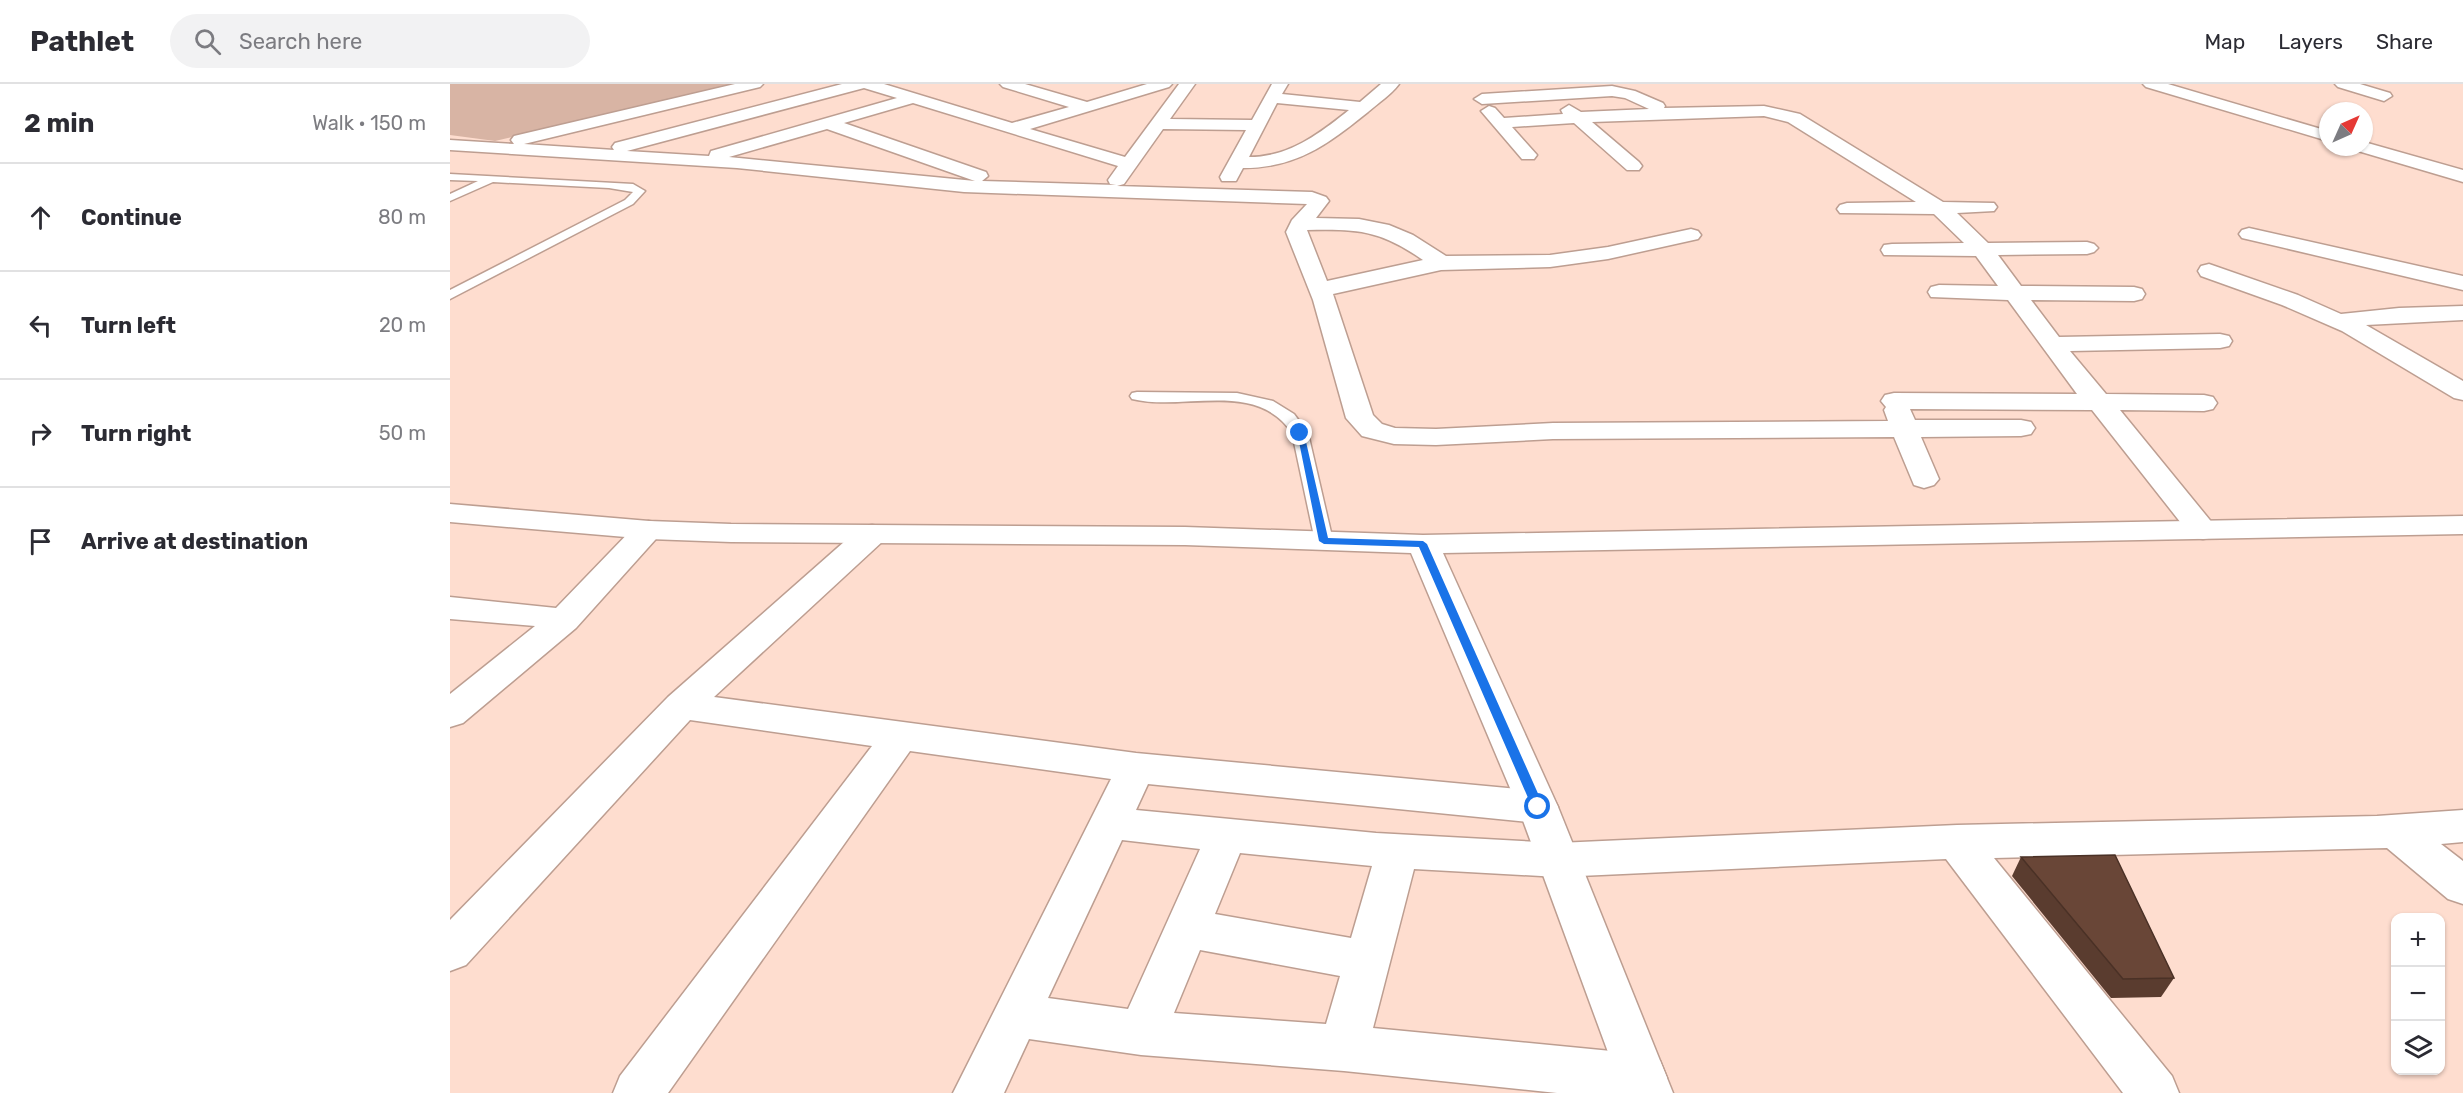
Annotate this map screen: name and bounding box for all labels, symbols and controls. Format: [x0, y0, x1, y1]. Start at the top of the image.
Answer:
search box [170, 14, 590, 68]
text: Pathlet [30, 25, 134, 58]
icon: search [191, 25, 224, 58]
text: Search here [239, 28, 362, 55]
text: Map [2204, 29, 2245, 54]
text: Layers [2278, 29, 2343, 54]
text: Share [2376, 29, 2433, 54]
north arrow [2319, 102, 2373, 156]
text: 2 min [24, 108, 94, 139]
text: Walk · 150 m [312, 111, 426, 135]
icon: ahead [24, 201, 57, 234]
text: Continue [81, 204, 182, 231]
text: 80 m [378, 205, 426, 229]
icon: left [24, 309, 57, 342]
text: Turn left [81, 312, 176, 339]
text: 20 m [379, 313, 426, 337]
icon: right [24, 417, 57, 450]
route end [1286, 419, 1312, 445]
text: Turn right [81, 420, 191, 447]
text: 50 m [379, 421, 426, 445]
icon: arrive [24, 525, 57, 558]
text: Arrive at destination [81, 528, 308, 555]
route start [1524, 793, 1550, 819]
map controls [2391, 913, 2445, 1075]
button: + [2391, 913, 2445, 967]
button: − [2391, 967, 2445, 1021]
button: layers [2391, 1021, 2445, 1075]

